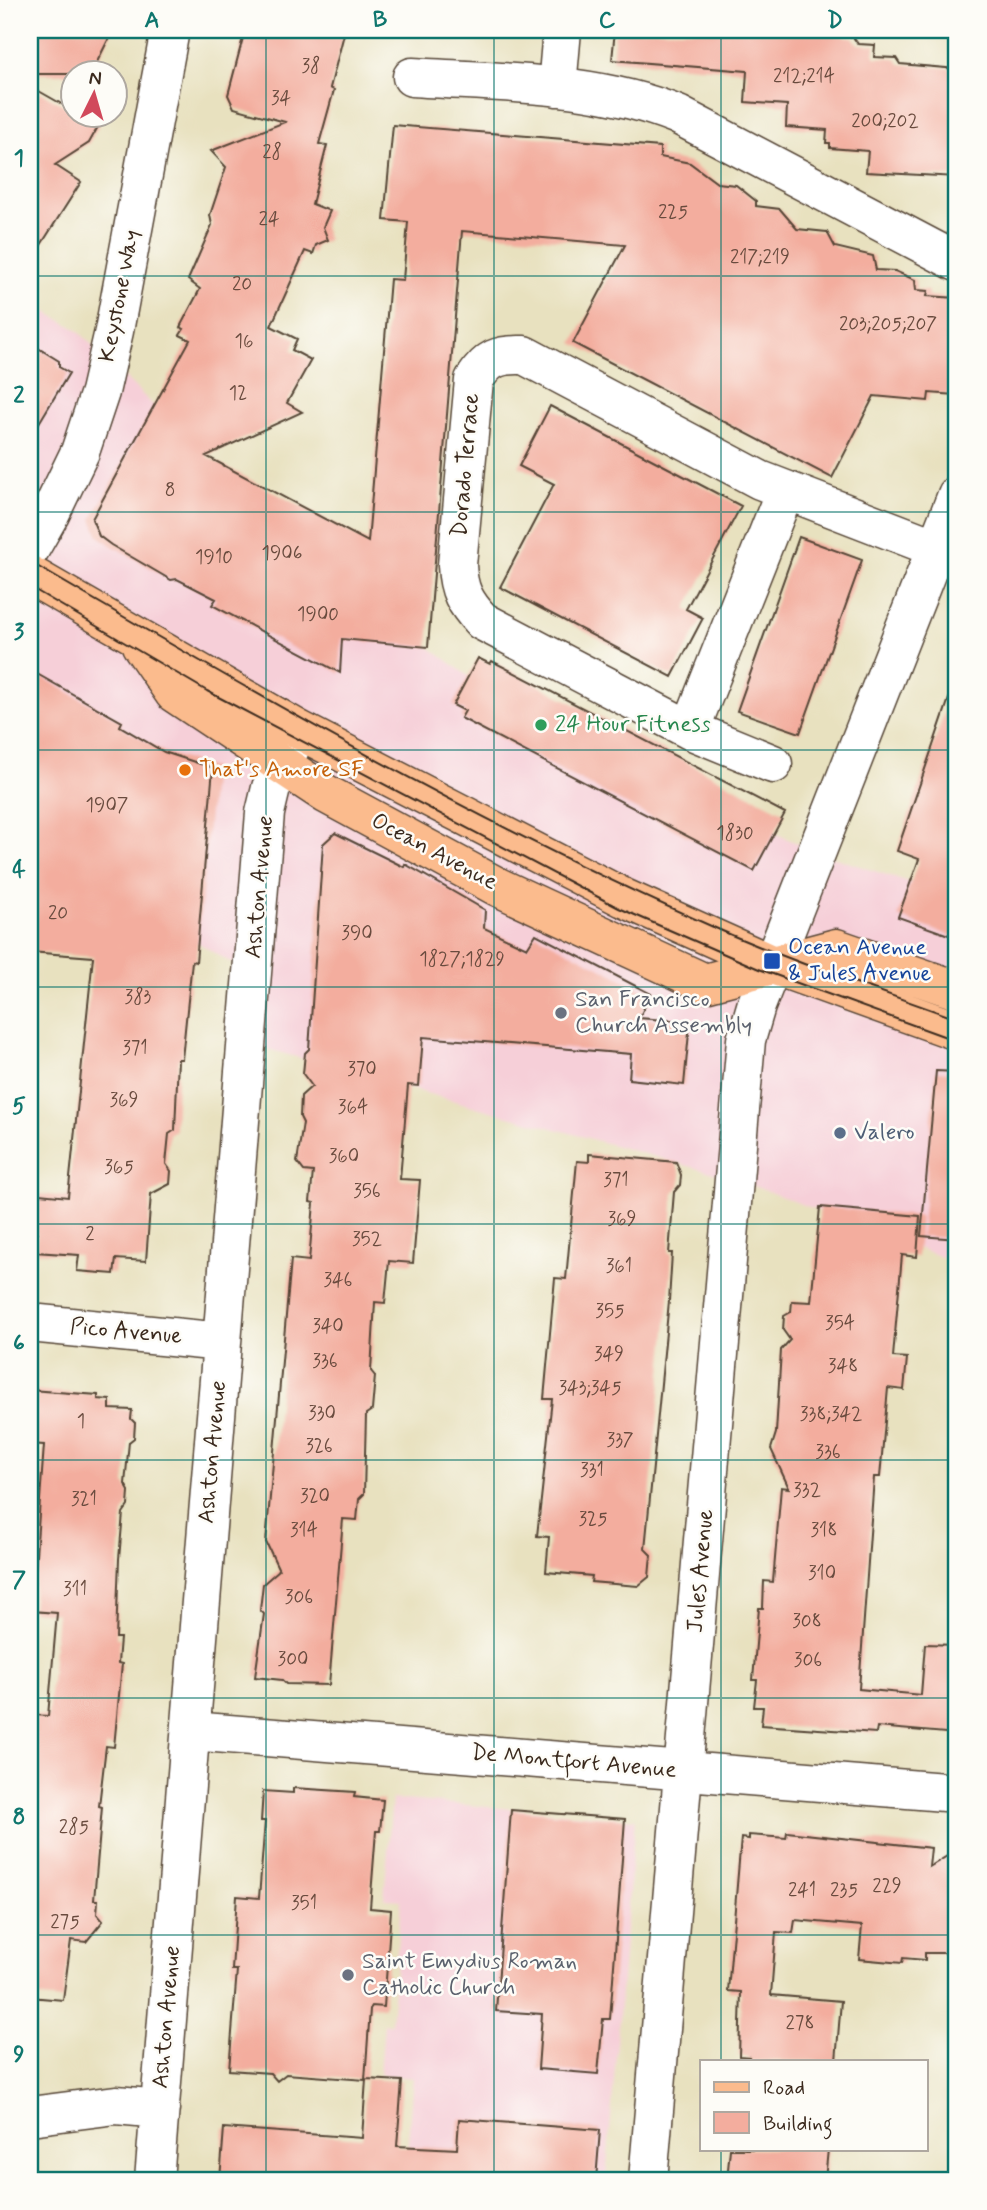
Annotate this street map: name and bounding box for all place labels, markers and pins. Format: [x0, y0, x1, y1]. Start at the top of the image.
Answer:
place label: 24 Hour Fitness [555, 710, 711, 740]
marker: 24 Hour Fitness [533, 717, 549, 733]
place label: That's Amore SF [199, 755, 364, 785]
marker: That's Amore SF [177, 762, 193, 778]
place label: Ocean Avenue & Jules Avenue [788, 933, 931, 989]
marker: Ocean Avenue & Jules Avenue [762, 951, 782, 971]
place label: San Francisco Church Assembly [575, 985, 752, 1041]
marker: San Francisco Church Assembly [553, 1005, 569, 1021]
place label: Valero [854, 1118, 915, 1148]
marker: Valero [832, 1125, 848, 1141]
place label: Saint Emydius Roman Catholic Church [362, 1947, 577, 2003]
marker: Saint Emydius Roman Catholic Church [340, 1967, 356, 1983]

